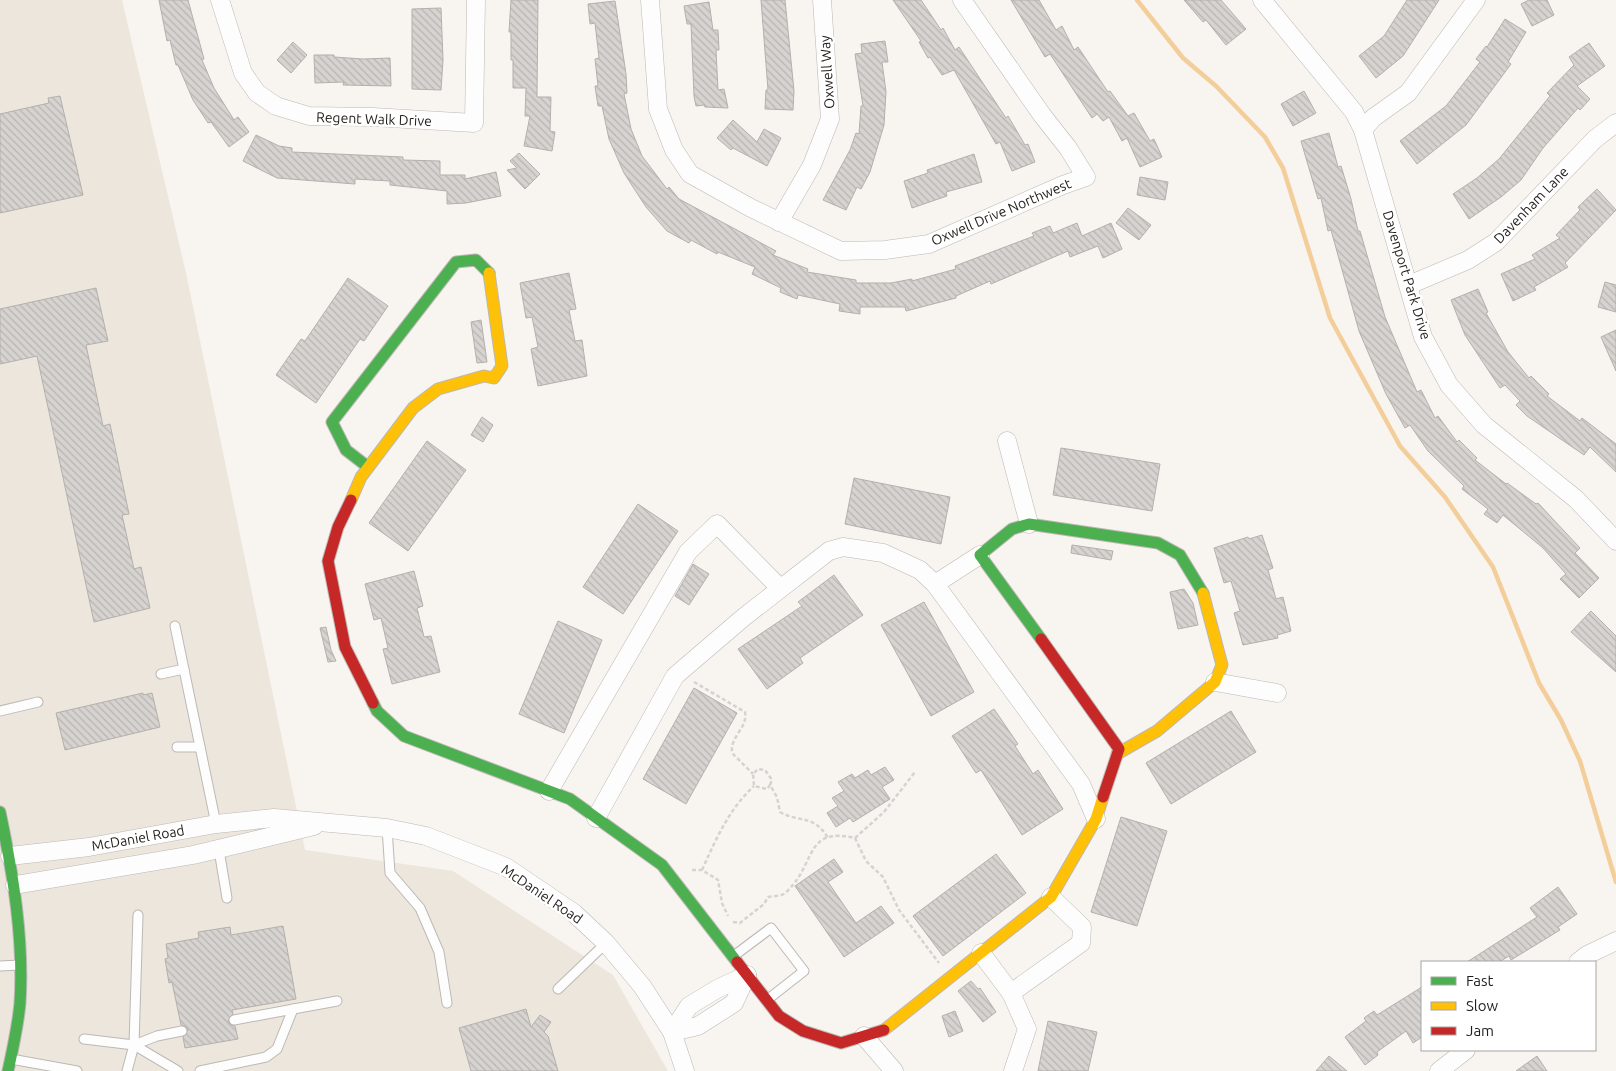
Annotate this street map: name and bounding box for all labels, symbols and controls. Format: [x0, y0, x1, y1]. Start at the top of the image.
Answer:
street label: Oxwell Way [816, 34, 838, 109]
street label: Regent Walk Drive [316, 109, 432, 129]
street label: Davenham Lane [1490, 163, 1572, 247]
street label: Oxwell Drive Northwest [929, 175, 1074, 249]
street label: Davenport Park Drive [1380, 209, 1434, 341]
street label: McDaniel Road [90, 822, 186, 854]
street label: McDaniel Road [499, 861, 585, 927]
legend [1421, 961, 1596, 1051]
text: Fast [1466, 972, 1494, 989]
text: Slow [1466, 997, 1499, 1014]
text: Jam [1466, 1022, 1494, 1039]

